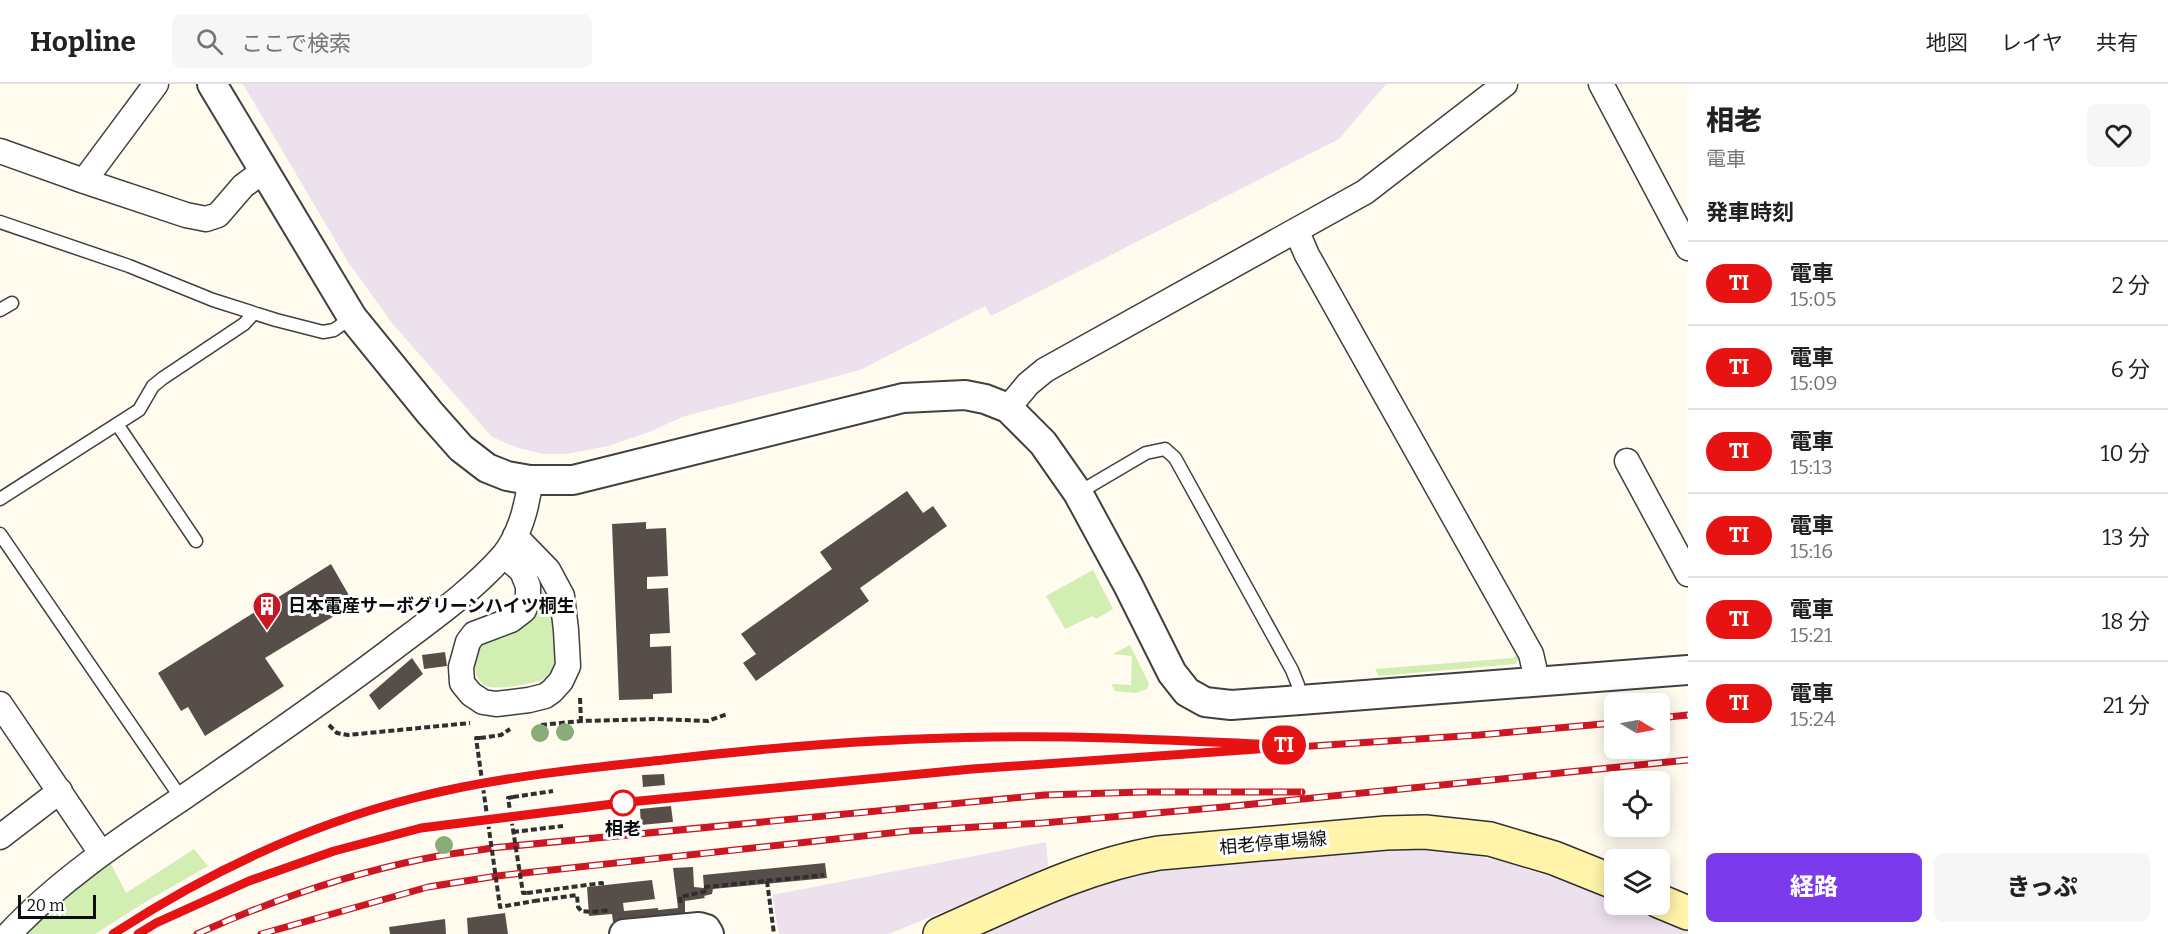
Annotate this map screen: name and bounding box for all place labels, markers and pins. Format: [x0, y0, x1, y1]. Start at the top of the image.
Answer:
building icon: 日本電産サーボグリーンハイツ桐生 [251, 590, 283, 632]
place label: 日本電産サーボグリーンハイツ桐生 [288, 595, 575, 617]
marker: 相老 [610, 790, 636, 816]
place label: 相老 [605, 818, 641, 840]

